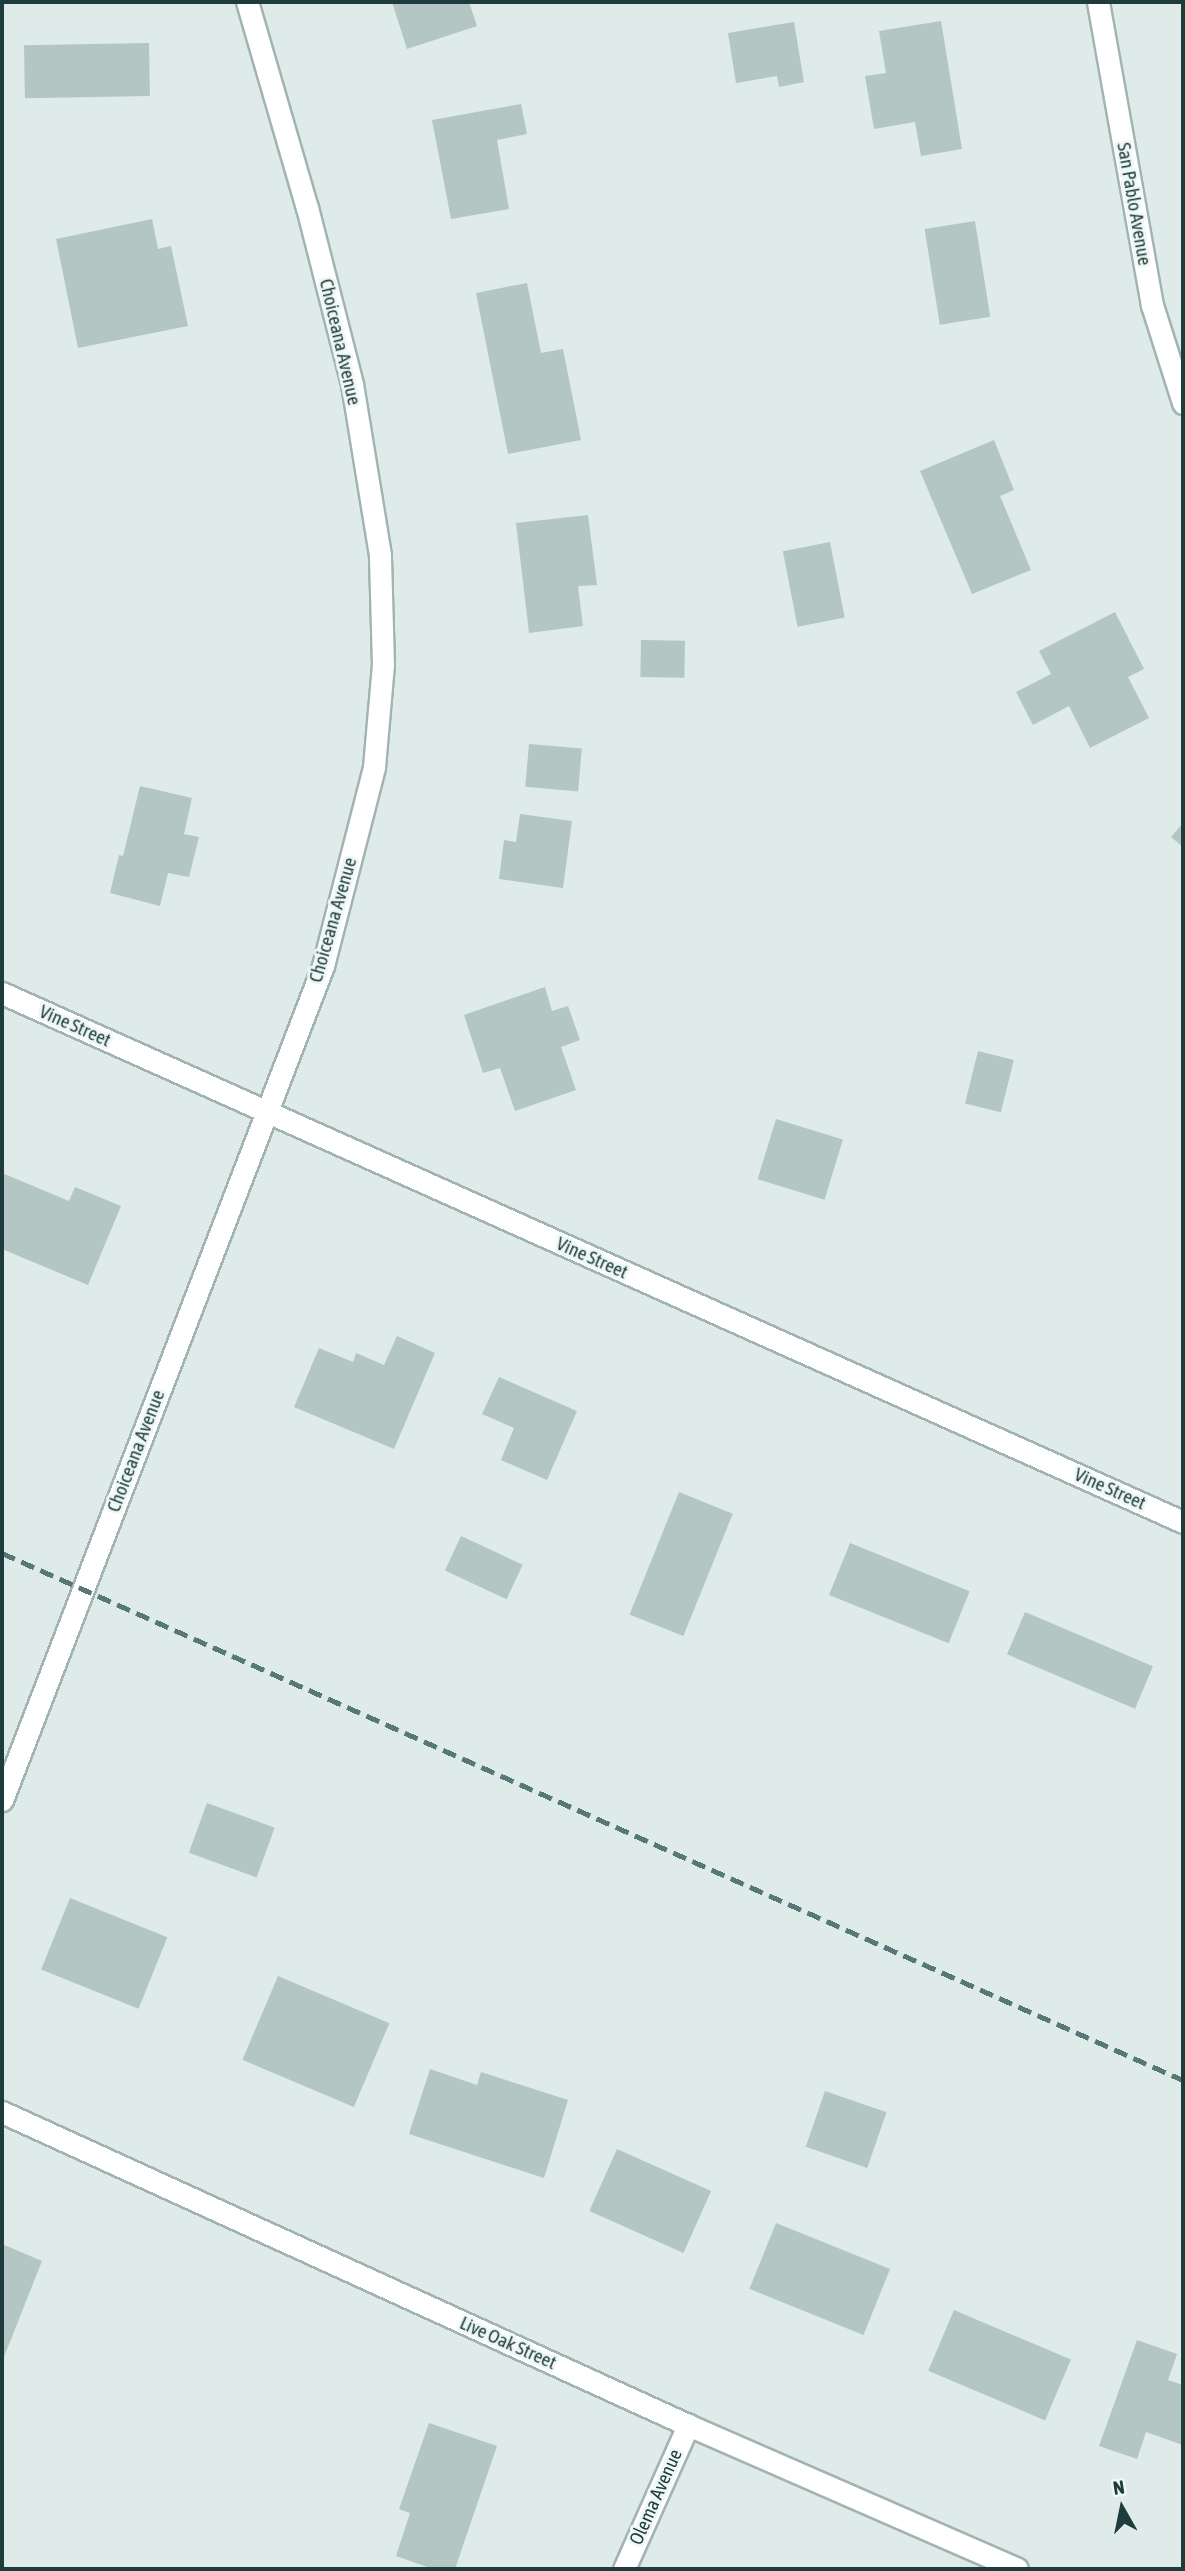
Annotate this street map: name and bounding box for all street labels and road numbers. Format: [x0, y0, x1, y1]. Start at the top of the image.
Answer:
street label: San Pablo Avenue [1112, 141, 1156, 267]
street label: Choiceana Avenue [314, 277, 366, 407]
street label: Choiceana Avenue [304, 855, 362, 985]
street label: Vine Street [36, 1000, 114, 1052]
street label: Vine Street [553, 1232, 631, 1284]
street label: Choiceana Avenue [102, 1387, 170, 1515]
street label: Vine Street [1071, 1463, 1149, 1515]
street label: Live Oak Street [456, 2312, 560, 2374]
street label: Olema Avenue [625, 2446, 687, 2548]

